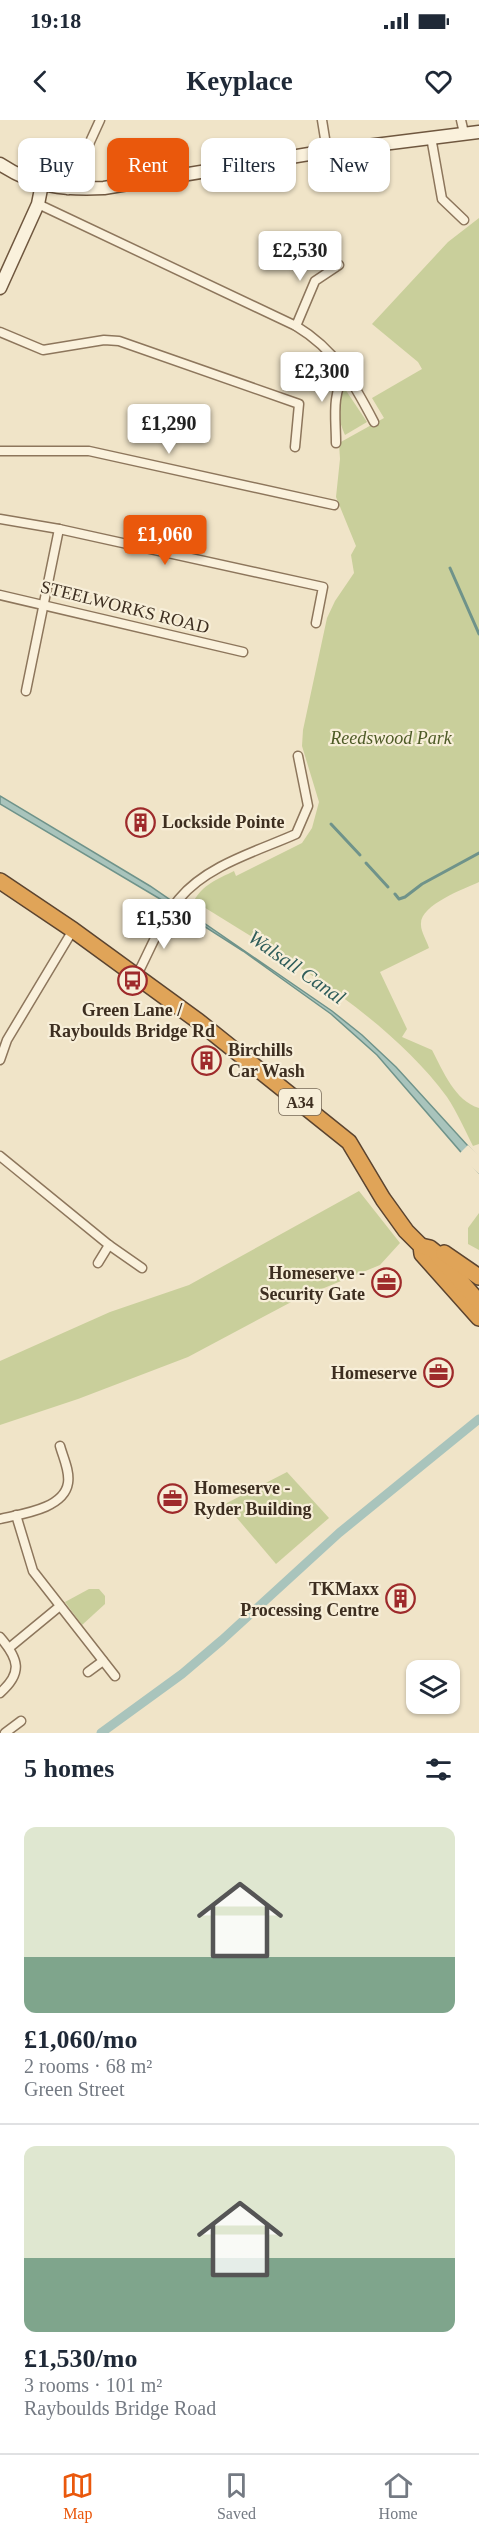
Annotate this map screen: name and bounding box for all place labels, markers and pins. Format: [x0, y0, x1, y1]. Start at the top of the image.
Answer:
pin: £2,530 [251, 231, 349, 282]
pin: £2,300 [273, 352, 371, 403]
pin: £1,290 [120, 404, 218, 455]
pin: £1,060 [116, 515, 214, 566]
building icon: Lockside Pointe [125, 806, 157, 838]
place label: Lockside Pointe [162, 812, 285, 832]
pin: £1,530 [115, 899, 213, 950]
bus stop icon: Green Lane / Rayboulds Bridge Rd [116, 965, 148, 997]
place label: Green Lane / Rayboulds Bridge Rd [49, 1000, 215, 1041]
place label: Birchills Car Wash [228, 1040, 305, 1081]
building icon: Birchills Car Wash [191, 1044, 223, 1076]
place label: Homeserve - Security Gate [260, 1263, 365, 1304]
office icon: Homeserve - Security Gate [370, 1267, 402, 1299]
office icon: Homeserve [422, 1357, 454, 1389]
place label: Homeserve [331, 1363, 417, 1383]
place label: Homeserve - Ryder Building [194, 1478, 312, 1519]
office icon: Homeserve - Ryder Building [157, 1482, 189, 1514]
place label: TKMaxx Processing Centre [240, 1579, 379, 1620]
building icon: TKMaxx Processing Centre [384, 1583, 416, 1615]

